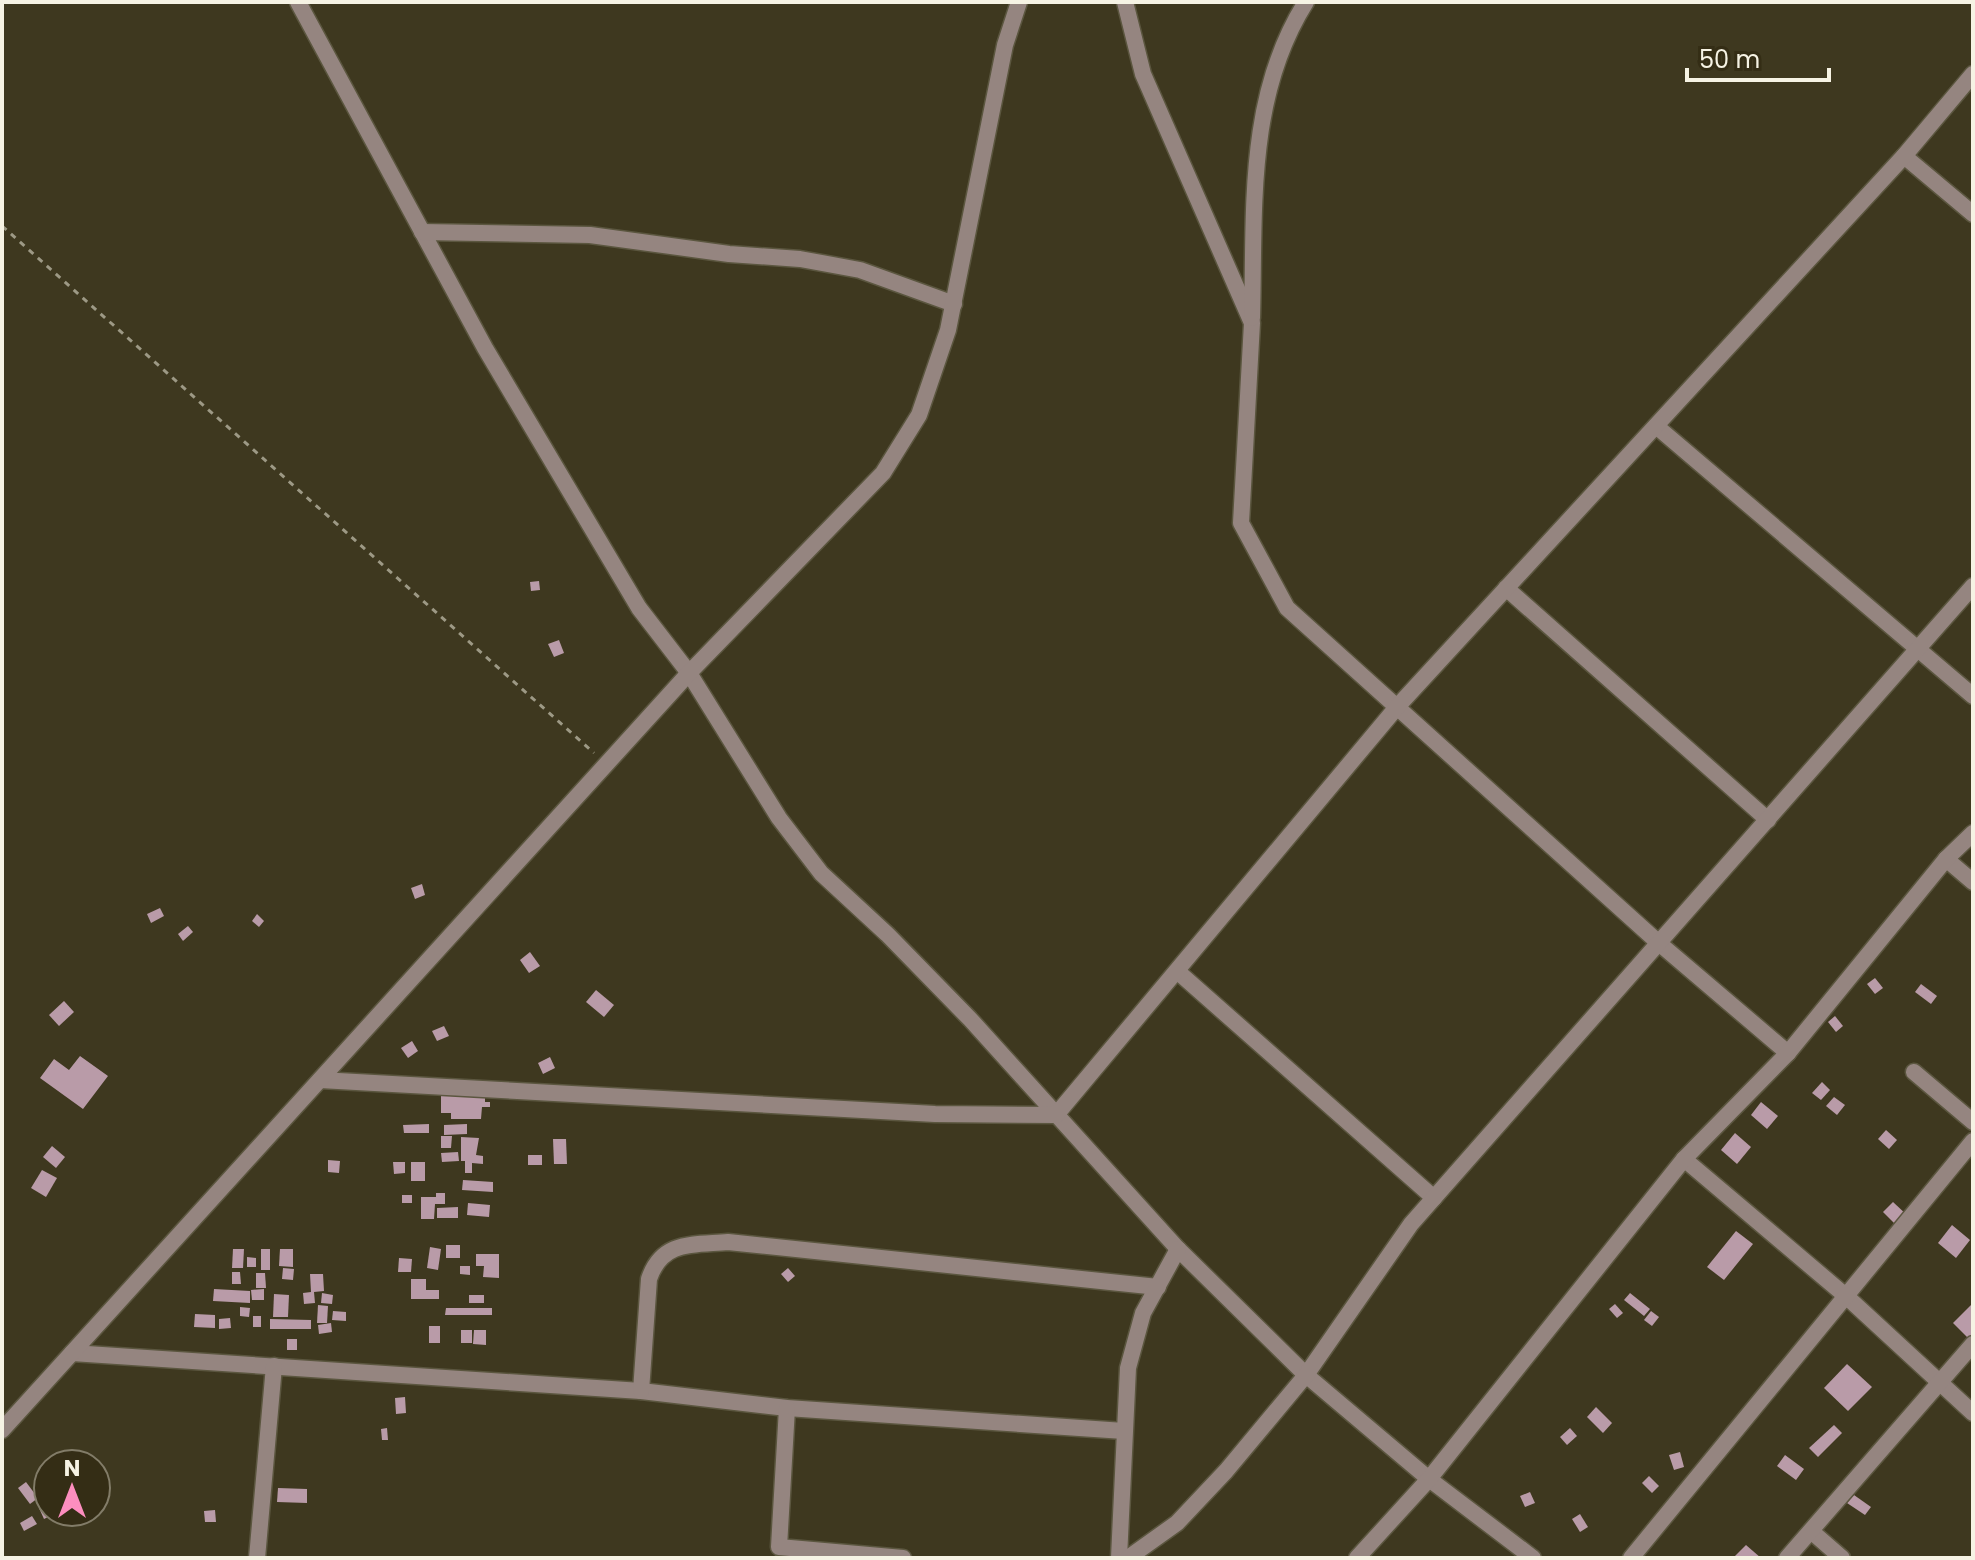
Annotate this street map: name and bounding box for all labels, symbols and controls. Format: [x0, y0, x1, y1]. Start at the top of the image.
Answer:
scale bar [1687, 32, 1829, 82]
text: 50 m [1699, 43, 1760, 76]
north arrow [32, 1448, 112, 1528]
text: N [64, 1453, 80, 1484]

